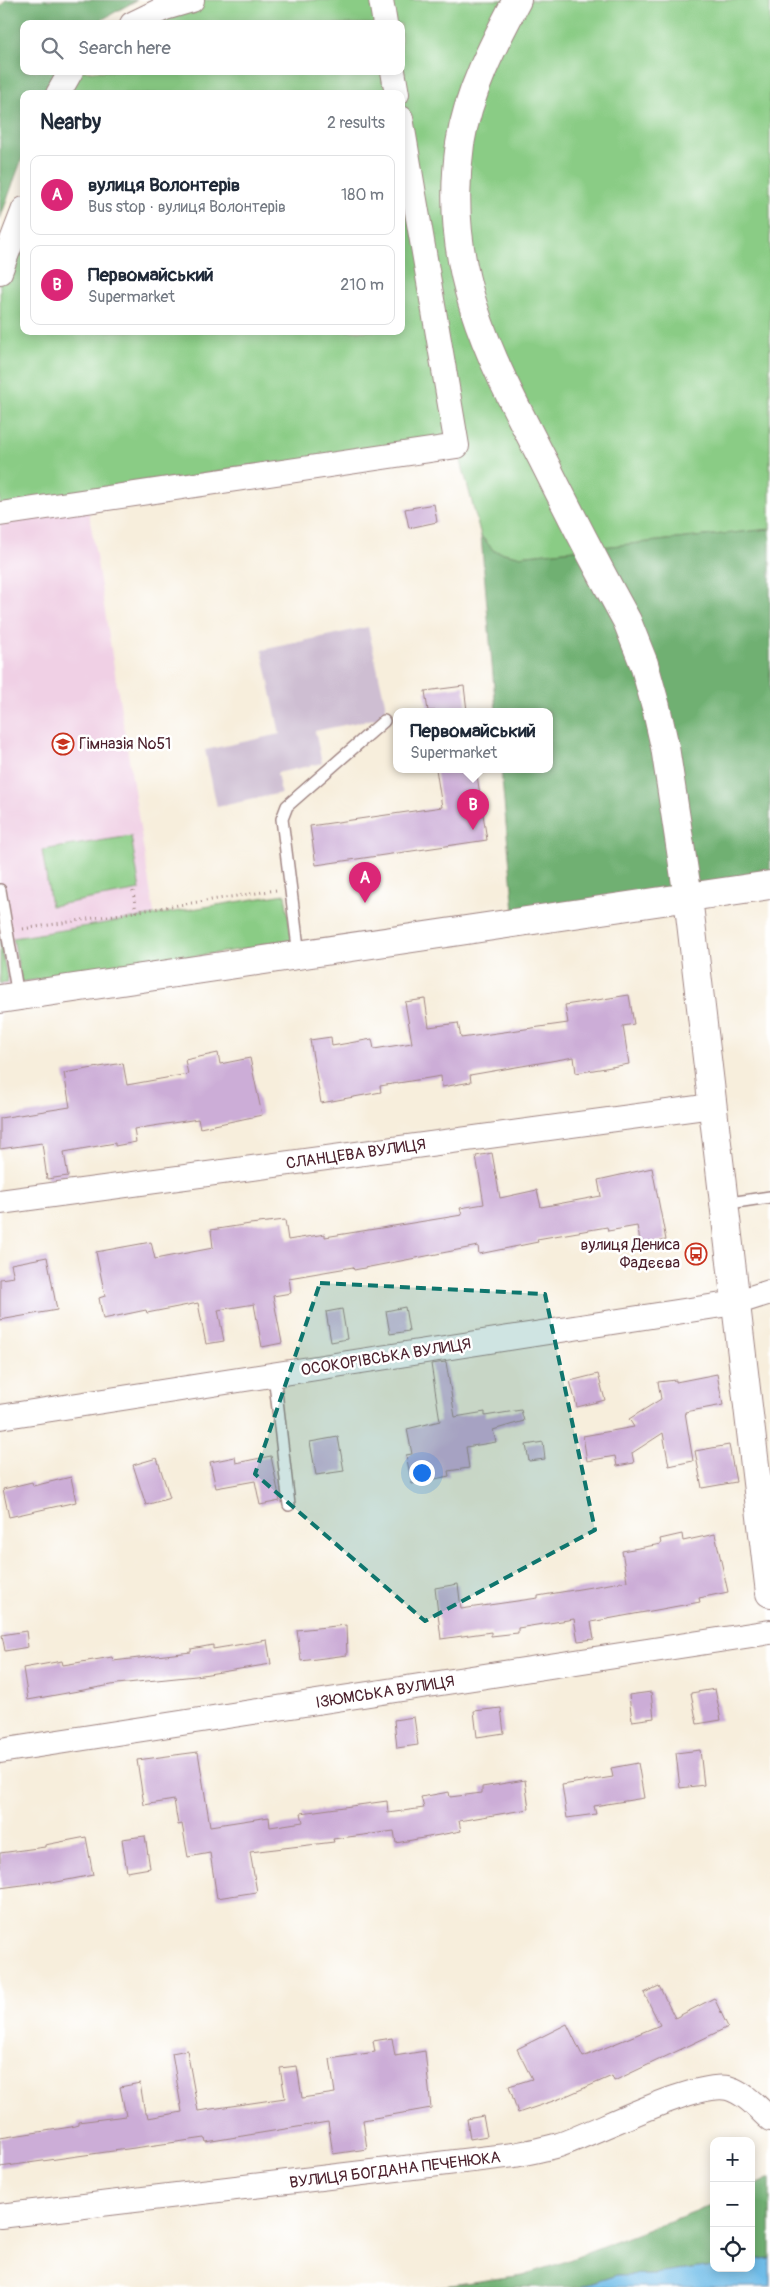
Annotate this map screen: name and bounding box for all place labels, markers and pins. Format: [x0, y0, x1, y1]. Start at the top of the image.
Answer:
school or university icon: Гімназія №51 [51, 732, 75, 756]
place label: Гімназія №51 [79, 734, 171, 754]
pin: B [457, 789, 489, 830]
pin: A [349, 862, 381, 903]
place label: вулиця Дениса Фадєєва [581, 1235, 680, 1273]
bus stop icon: вулиця Дениса Фадєєва [684, 1242, 708, 1266]

